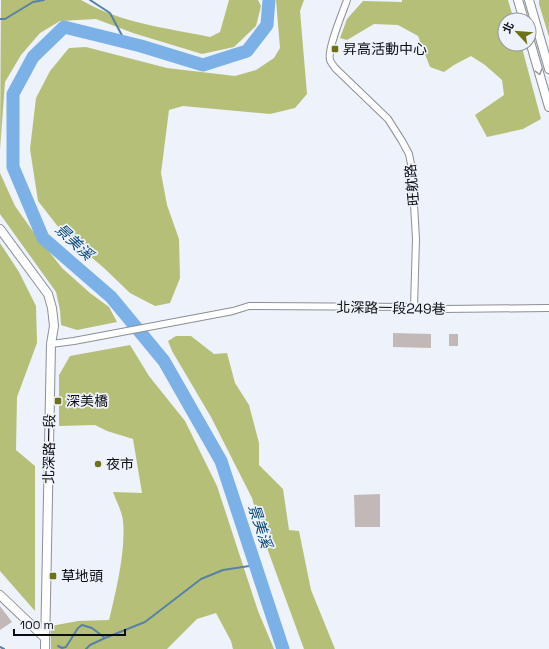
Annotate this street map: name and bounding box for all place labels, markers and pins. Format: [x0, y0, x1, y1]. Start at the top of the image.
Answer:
place label: 昇高活動中心 [343, 40, 427, 58]
marker: 昇高活動中心 [330, 44, 340, 54]
place label: 深美橋 [66, 392, 108, 410]
marker: 深美橋 [53, 396, 63, 406]
place label: 夜市 [106, 455, 134, 473]
marker: 夜市 [93, 459, 103, 469]
place label: 草地頭 [61, 567, 103, 585]
marker: 草地頭 [48, 571, 58, 581]

